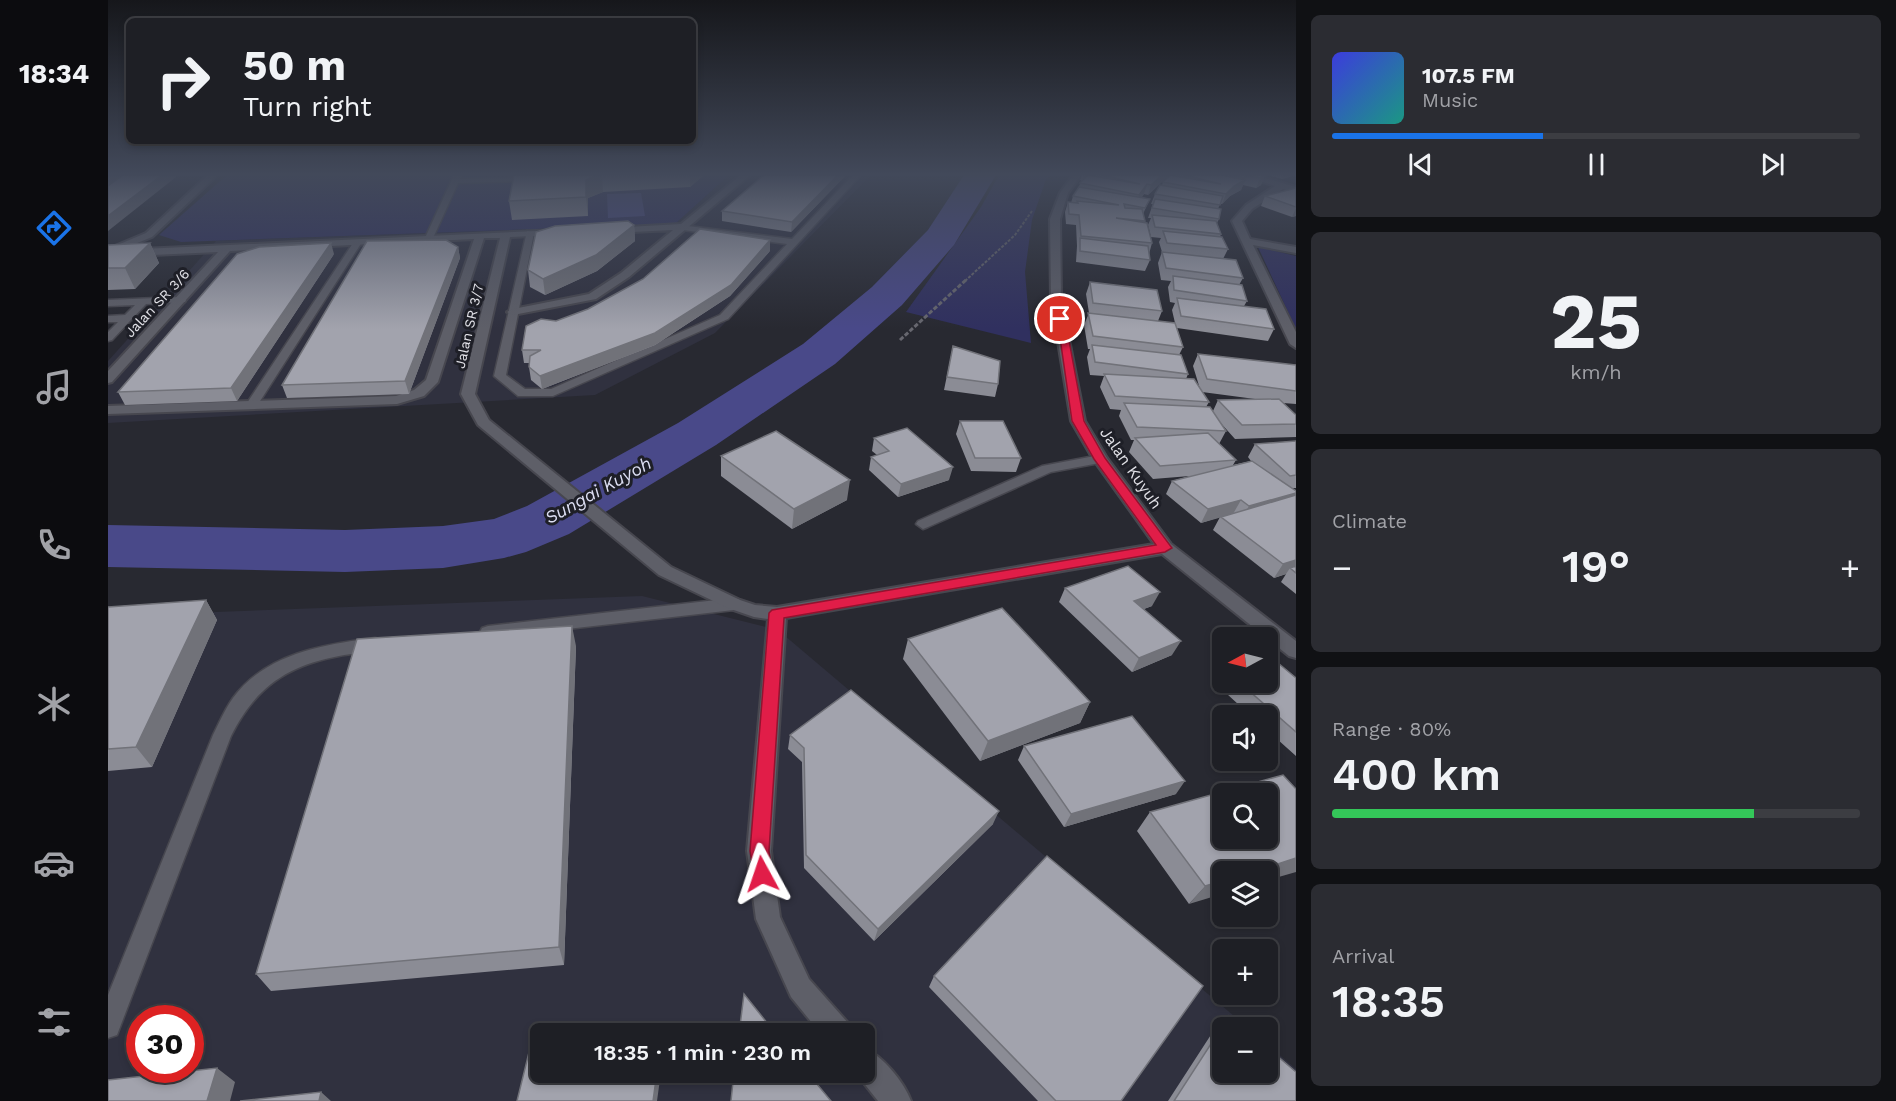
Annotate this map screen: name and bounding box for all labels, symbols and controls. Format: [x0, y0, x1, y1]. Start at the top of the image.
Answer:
text: 50 m [243, 41, 346, 90]
icon: right [144, 42, 222, 120]
text: 18:34 [19, 58, 89, 90]
text: 107.5 FM [1422, 63, 1515, 88]
text: Music [1422, 88, 1478, 112]
text: Turn right [243, 91, 372, 123]
icon: previous [1404, 148, 1437, 181]
icon: pause [1580, 148, 1613, 181]
icon: next [1756, 148, 1789, 181]
icon: directions [33, 207, 75, 249]
street label: Jalan SR 3/6 [122, 266, 192, 340]
text: 25 [1550, 275, 1642, 367]
street label: Jalan SR 3/7 [451, 282, 487, 370]
pin [1034, 293, 1085, 344]
icon: arrive [1043, 302, 1076, 335]
text: km/h [1570, 360, 1622, 384]
icon: music [33, 366, 75, 408]
street label: Jalan Kuyuh [1096, 424, 1166, 512]
water label: Sungai Kuyoh [541, 452, 655, 528]
text: Climate [1332, 509, 1407, 533]
icon: phone [33, 524, 75, 566]
text: 19° [1562, 540, 1630, 593]
text: − [1332, 548, 1352, 587]
text: + [1840, 548, 1860, 587]
north arrow [1212, 627, 1278, 693]
map controls [1212, 627, 1278, 1083]
icon: climate [33, 683, 75, 725]
button: sound [1212, 705, 1278, 771]
text: Range · 80% [1332, 717, 1451, 741]
text: 400 km [1332, 748, 1501, 801]
button: search [1212, 783, 1278, 849]
icon: car [33, 842, 75, 884]
position arrow [730, 842, 794, 906]
button: layers [1212, 861, 1278, 927]
button: + [1212, 939, 1278, 1005]
text: Arrival [1332, 944, 1394, 968]
text: 18:35 [1332, 975, 1445, 1028]
icon: filters [33, 1001, 75, 1043]
speed limit sign: 30 [126, 1005, 204, 1083]
button: − [1212, 1017, 1278, 1083]
text: 18:35 · 1 min · 230 m [594, 1040, 811, 1065]

